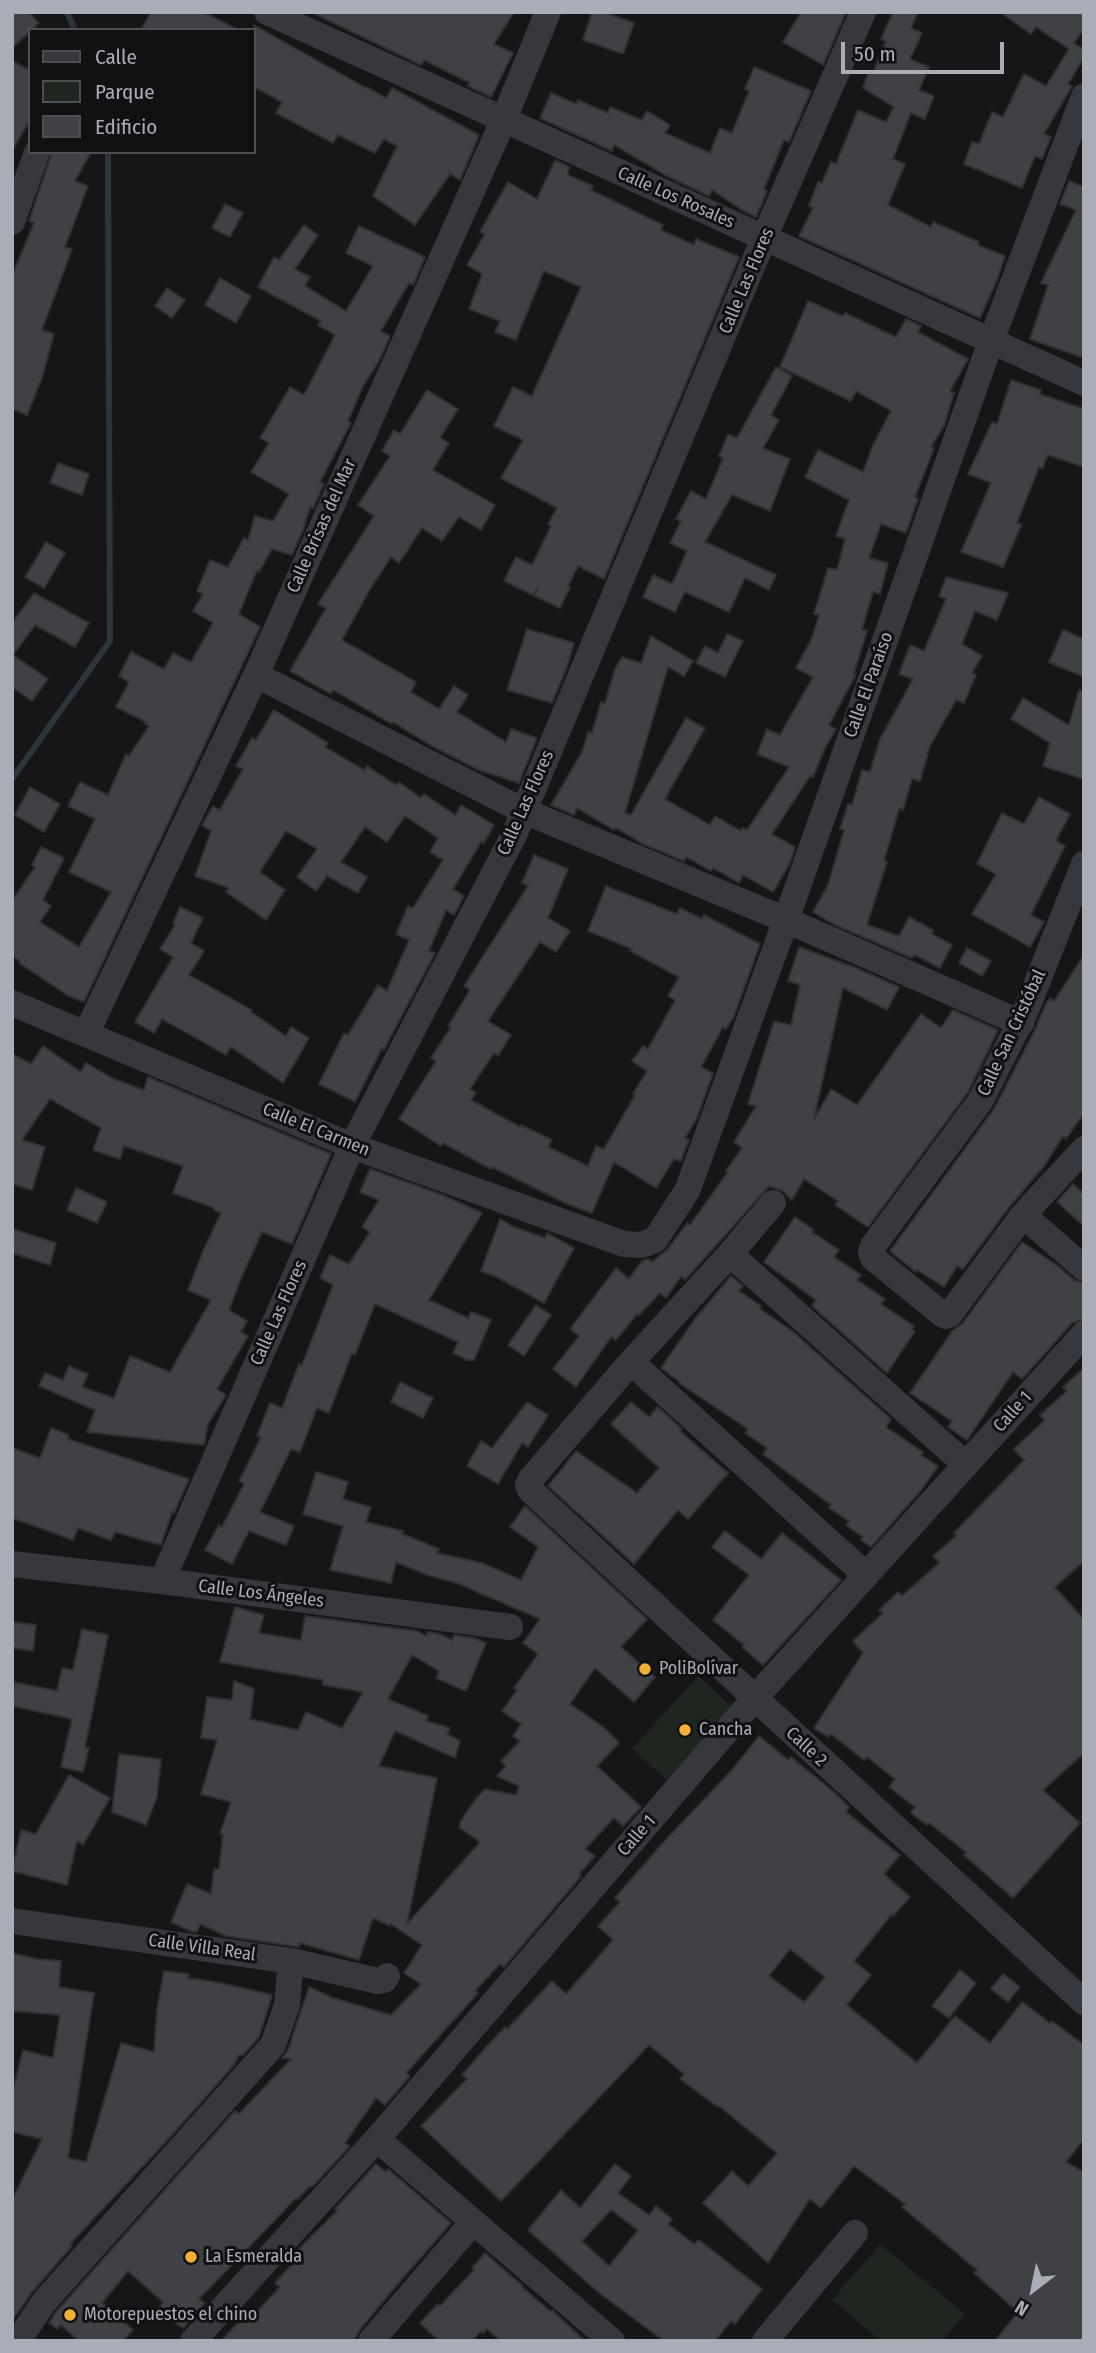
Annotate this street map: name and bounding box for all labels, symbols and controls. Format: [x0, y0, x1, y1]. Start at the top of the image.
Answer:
legend [28, 28, 256, 154]
scale bar [844, 28, 1007, 72]
text: 50 m [854, 41, 896, 67]
text: Calle [95, 44, 137, 70]
text: Parque [95, 79, 155, 105]
text: Edificio [95, 114, 157, 140]
street label: Calle Los Rosales [614, 163, 738, 233]
street label: Calle Las Flores [715, 225, 779, 337]
street label: Calle Brisas del Mar [283, 456, 361, 596]
street label: Calle El Paraíso [840, 629, 898, 741]
street label: Calle Las Flores [493, 747, 559, 859]
street label: Calle San Cristóbal [973, 966, 1051, 1100]
street label: Calle El Carmen [259, 1099, 373, 1161]
street label: Calle Las Flores [246, 1257, 312, 1369]
street label: Calle 1 [989, 1387, 1037, 1437]
street label: Calle Los Ángeles [197, 1576, 325, 1612]
place label: PoliBolívar [659, 1658, 738, 1680]
marker: PoliBolívar [637, 1661, 653, 1677]
place label: Cancha [699, 1719, 752, 1741]
marker: Cancha [677, 1722, 693, 1738]
street label: Calle 2 [781, 1723, 831, 1771]
street label: Calle 1 [613, 1811, 661, 1861]
street label: Calle Villa Real [147, 1930, 257, 1966]
place label: La Esmeralda [205, 2246, 302, 2268]
marker: La Esmeralda [183, 2249, 199, 2265]
north arrow [998, 2255, 1068, 2325]
text: N [1011, 2295, 1033, 2321]
place label: Motorepuestos el chino [84, 2304, 257, 2326]
marker: Motorepuestos el chino [62, 2307, 78, 2323]

